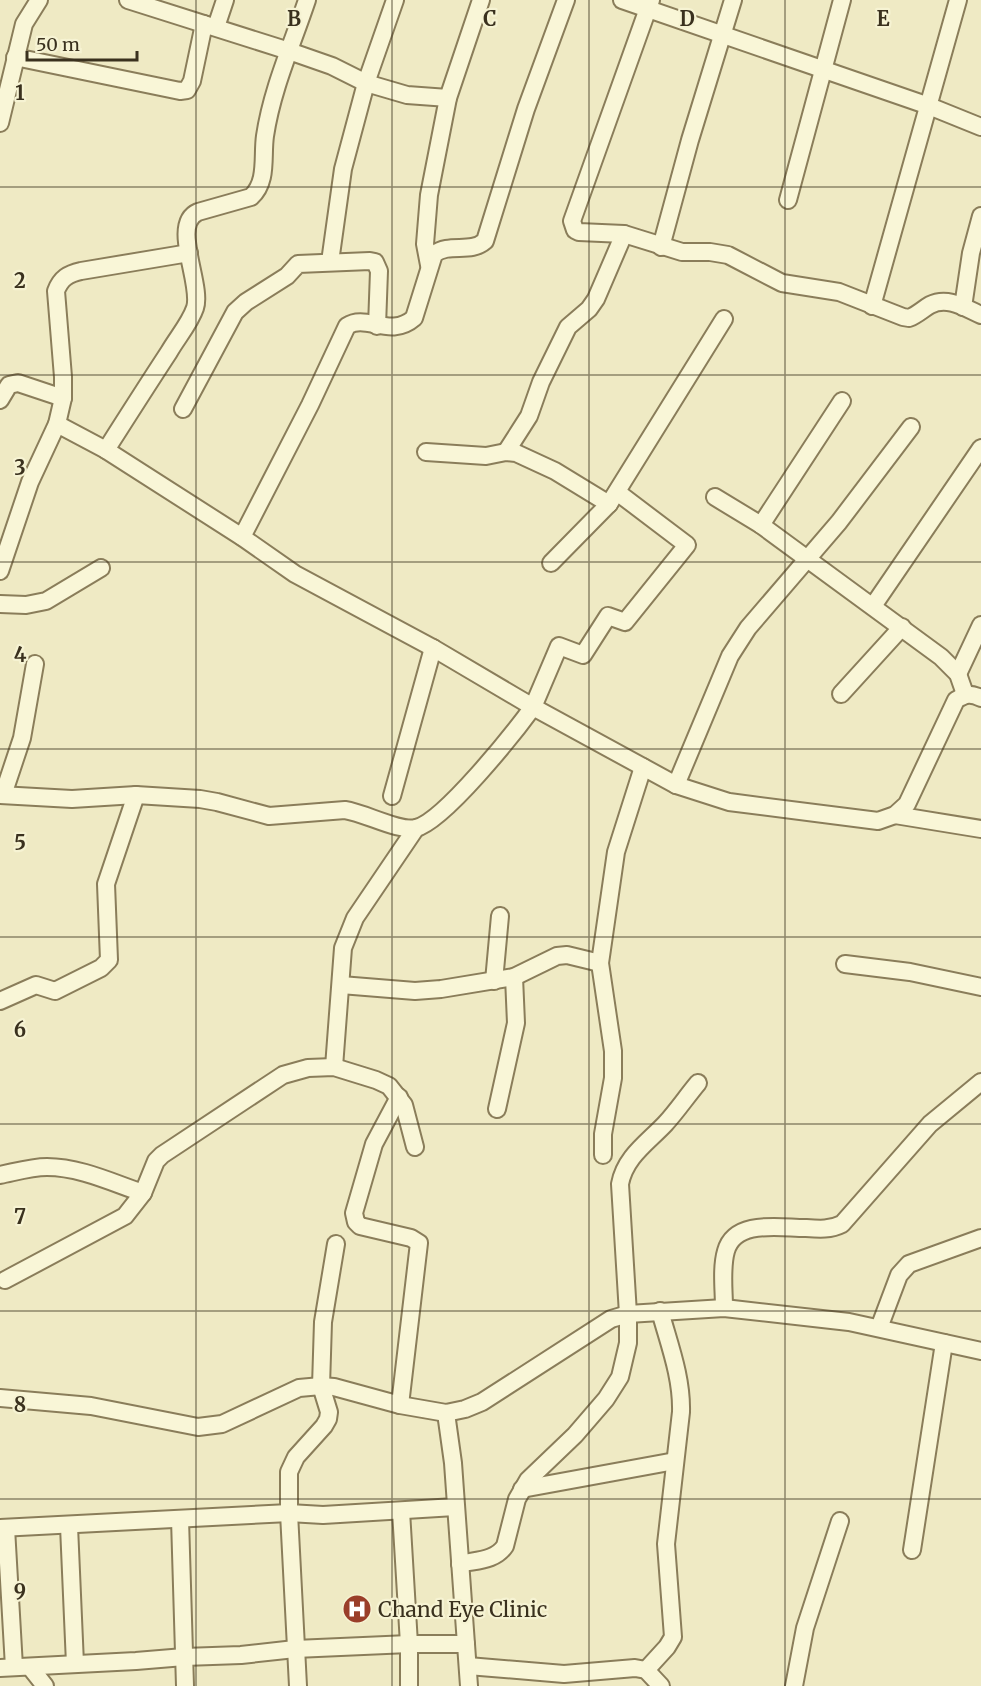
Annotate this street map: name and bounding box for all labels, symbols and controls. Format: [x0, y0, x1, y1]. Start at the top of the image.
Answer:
text: B [287, 6, 301, 31]
text: C [483, 6, 497, 31]
text: D [679, 6, 695, 31]
text: E [876, 6, 890, 31]
scale bar [27, 24, 136, 62]
text: 50 m [36, 33, 80, 56]
text: 1 [15, 80, 25, 105]
text: 2 [14, 268, 26, 293]
text: 3 [14, 455, 26, 480]
text: 4 [14, 642, 27, 667]
text: 5 [14, 830, 26, 855]
text: 6 [14, 1017, 26, 1042]
text: 7 [14, 1204, 26, 1229]
text: 8 [14, 1392, 26, 1417]
text: 9 [14, 1579, 26, 1604]
hospital icon: Chand Eye Clinic [341, 1593, 373, 1625]
place label: Chand Eye Clinic [378, 1596, 547, 1623]

